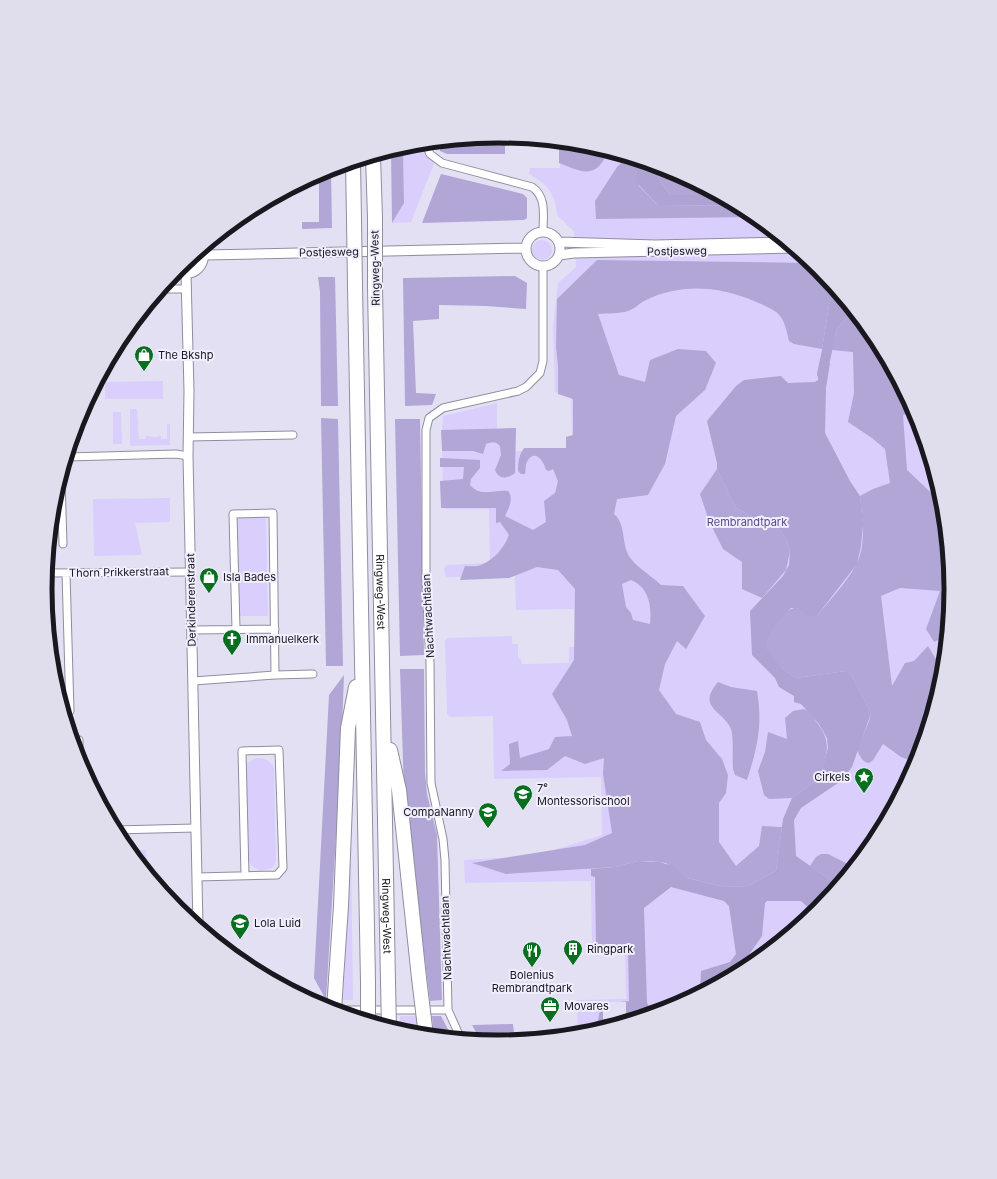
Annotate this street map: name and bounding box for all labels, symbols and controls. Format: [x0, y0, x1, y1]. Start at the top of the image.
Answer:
street label: Ringweg-West [367, 230, 383, 306]
street label: Postjesweg [647, 243, 707, 259]
street label: Postjesweg [299, 244, 359, 260]
shop icon: The Bkshp [133, 344, 155, 372]
place label: The Bkshp [158, 348, 214, 362]
park label: Rembrandtpark [707, 515, 787, 529]
street label: Derkinderenstraat [183, 553, 199, 647]
street label: Ringweg-West [373, 554, 388, 630]
street label: Thorn Prikkerstraat [69, 564, 170, 580]
shop icon: Isla Bades [198, 566, 220, 594]
place label: Isla Bades [223, 570, 276, 584]
street label: Nachtwachtlaan [419, 574, 437, 658]
church icon: Immanuelkerk [221, 628, 243, 656]
place label: Immanuelkerk [246, 632, 319, 646]
place icon: Cirkels [853, 766, 875, 794]
place label: Cirkels [814, 770, 850, 784]
place label: 7ᵉ Montessorischool [537, 781, 630, 808]
school or university icon: 7ᵉ Montessorischool [512, 783, 534, 811]
school or university icon: CompaNanny [477, 801, 499, 829]
place label: CompaNanny [403, 805, 474, 819]
street label: Ringweg-West [379, 878, 394, 954]
street label: Nachtwachtlaan [438, 896, 454, 980]
school or university icon: Lola Luid [229, 912, 251, 940]
place label: Lola Luid [254, 916, 301, 930]
building icon: Ringpark [562, 938, 584, 966]
restaurant icon: Bolenius Rembrandtpark [521, 940, 543, 968]
place label: Ringpark [587, 942, 633, 956]
place label: Bolenius Rembrandtpark [492, 968, 572, 995]
office icon: Movares [539, 995, 561, 1023]
place label: Movares [564, 999, 609, 1013]

